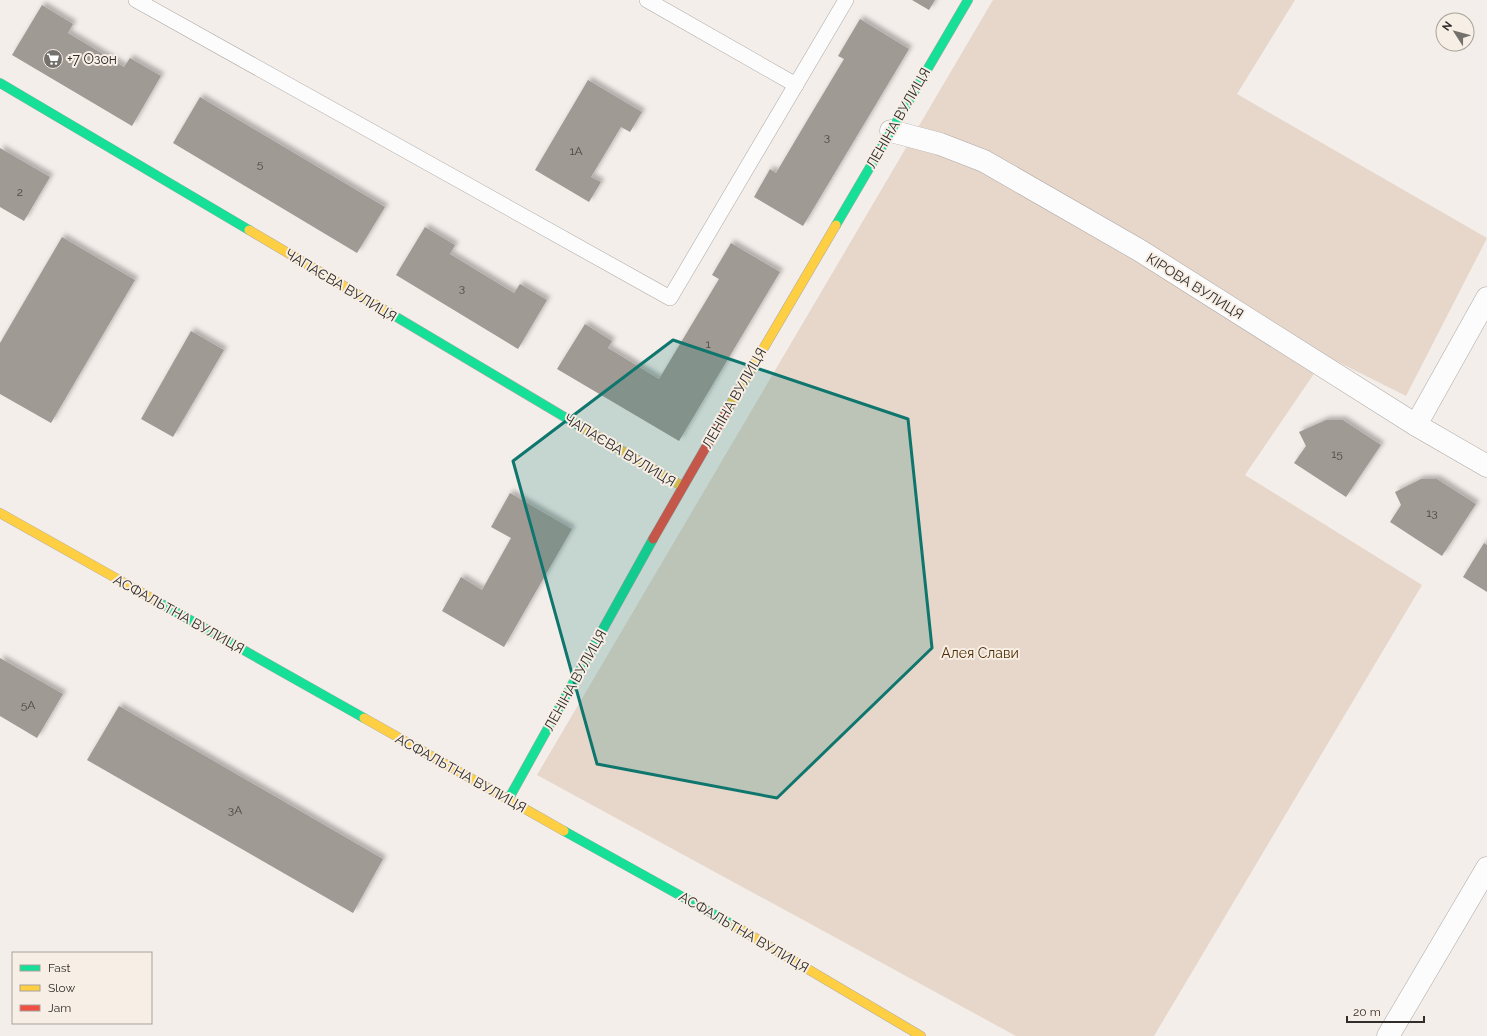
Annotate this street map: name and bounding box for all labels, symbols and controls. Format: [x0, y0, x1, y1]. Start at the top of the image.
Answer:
north arrow [1435, 12, 1475, 52]
text: N [1440, 19, 1455, 34]
supermarket icon: +7 Озон [42, 48, 64, 70]
place label: +7 Озон [67, 51, 117, 67]
street label: ЛЕНІНА ВУЛИЦЯ [863, 65, 933, 171]
house number: 3 [824, 130, 830, 144]
house number: 1А [569, 144, 583, 158]
house number: 5 [257, 157, 264, 171]
house number: 2 [17, 185, 23, 199]
street label: ЧАПАЄВА ВУЛИЦЯ [282, 245, 400, 325]
street label: КІРОВА ВУЛИЦЯ [1144, 250, 1246, 322]
house number: 3 [459, 281, 465, 295]
house number: 1 [705, 337, 711, 351]
street label: ЛЕНІНА ВУЛИЦЯ [699, 345, 769, 451]
street label: ЧАПАЄВА ВУЛИЦЯ [561, 410, 679, 490]
house number: 15 [1331, 447, 1343, 461]
house number: 13 [1426, 506, 1438, 520]
street label: АСФАЛЬТНА ВУЛИЦЯ [111, 571, 247, 657]
street label: ЛЕНІНА ВУЛИЦЯ [541, 627, 609, 733]
park label: Алея Слави [941, 645, 1019, 661]
house number: 5А [21, 698, 35, 712]
street label: АСФАЛЬТНА ВУЛИЦЯ [393, 730, 529, 816]
house number: 3А [228, 803, 242, 817]
street label: АСФАЛЬТНА ВУЛИЦЯ [676, 888, 812, 976]
legend [12, 952, 152, 1024]
text: Fast [48, 961, 71, 975]
text: Slow [48, 981, 75, 995]
scale bar [1347, 998, 1424, 1024]
text: Jam [48, 1001, 71, 1015]
text: 20 m [1353, 1005, 1381, 1019]

